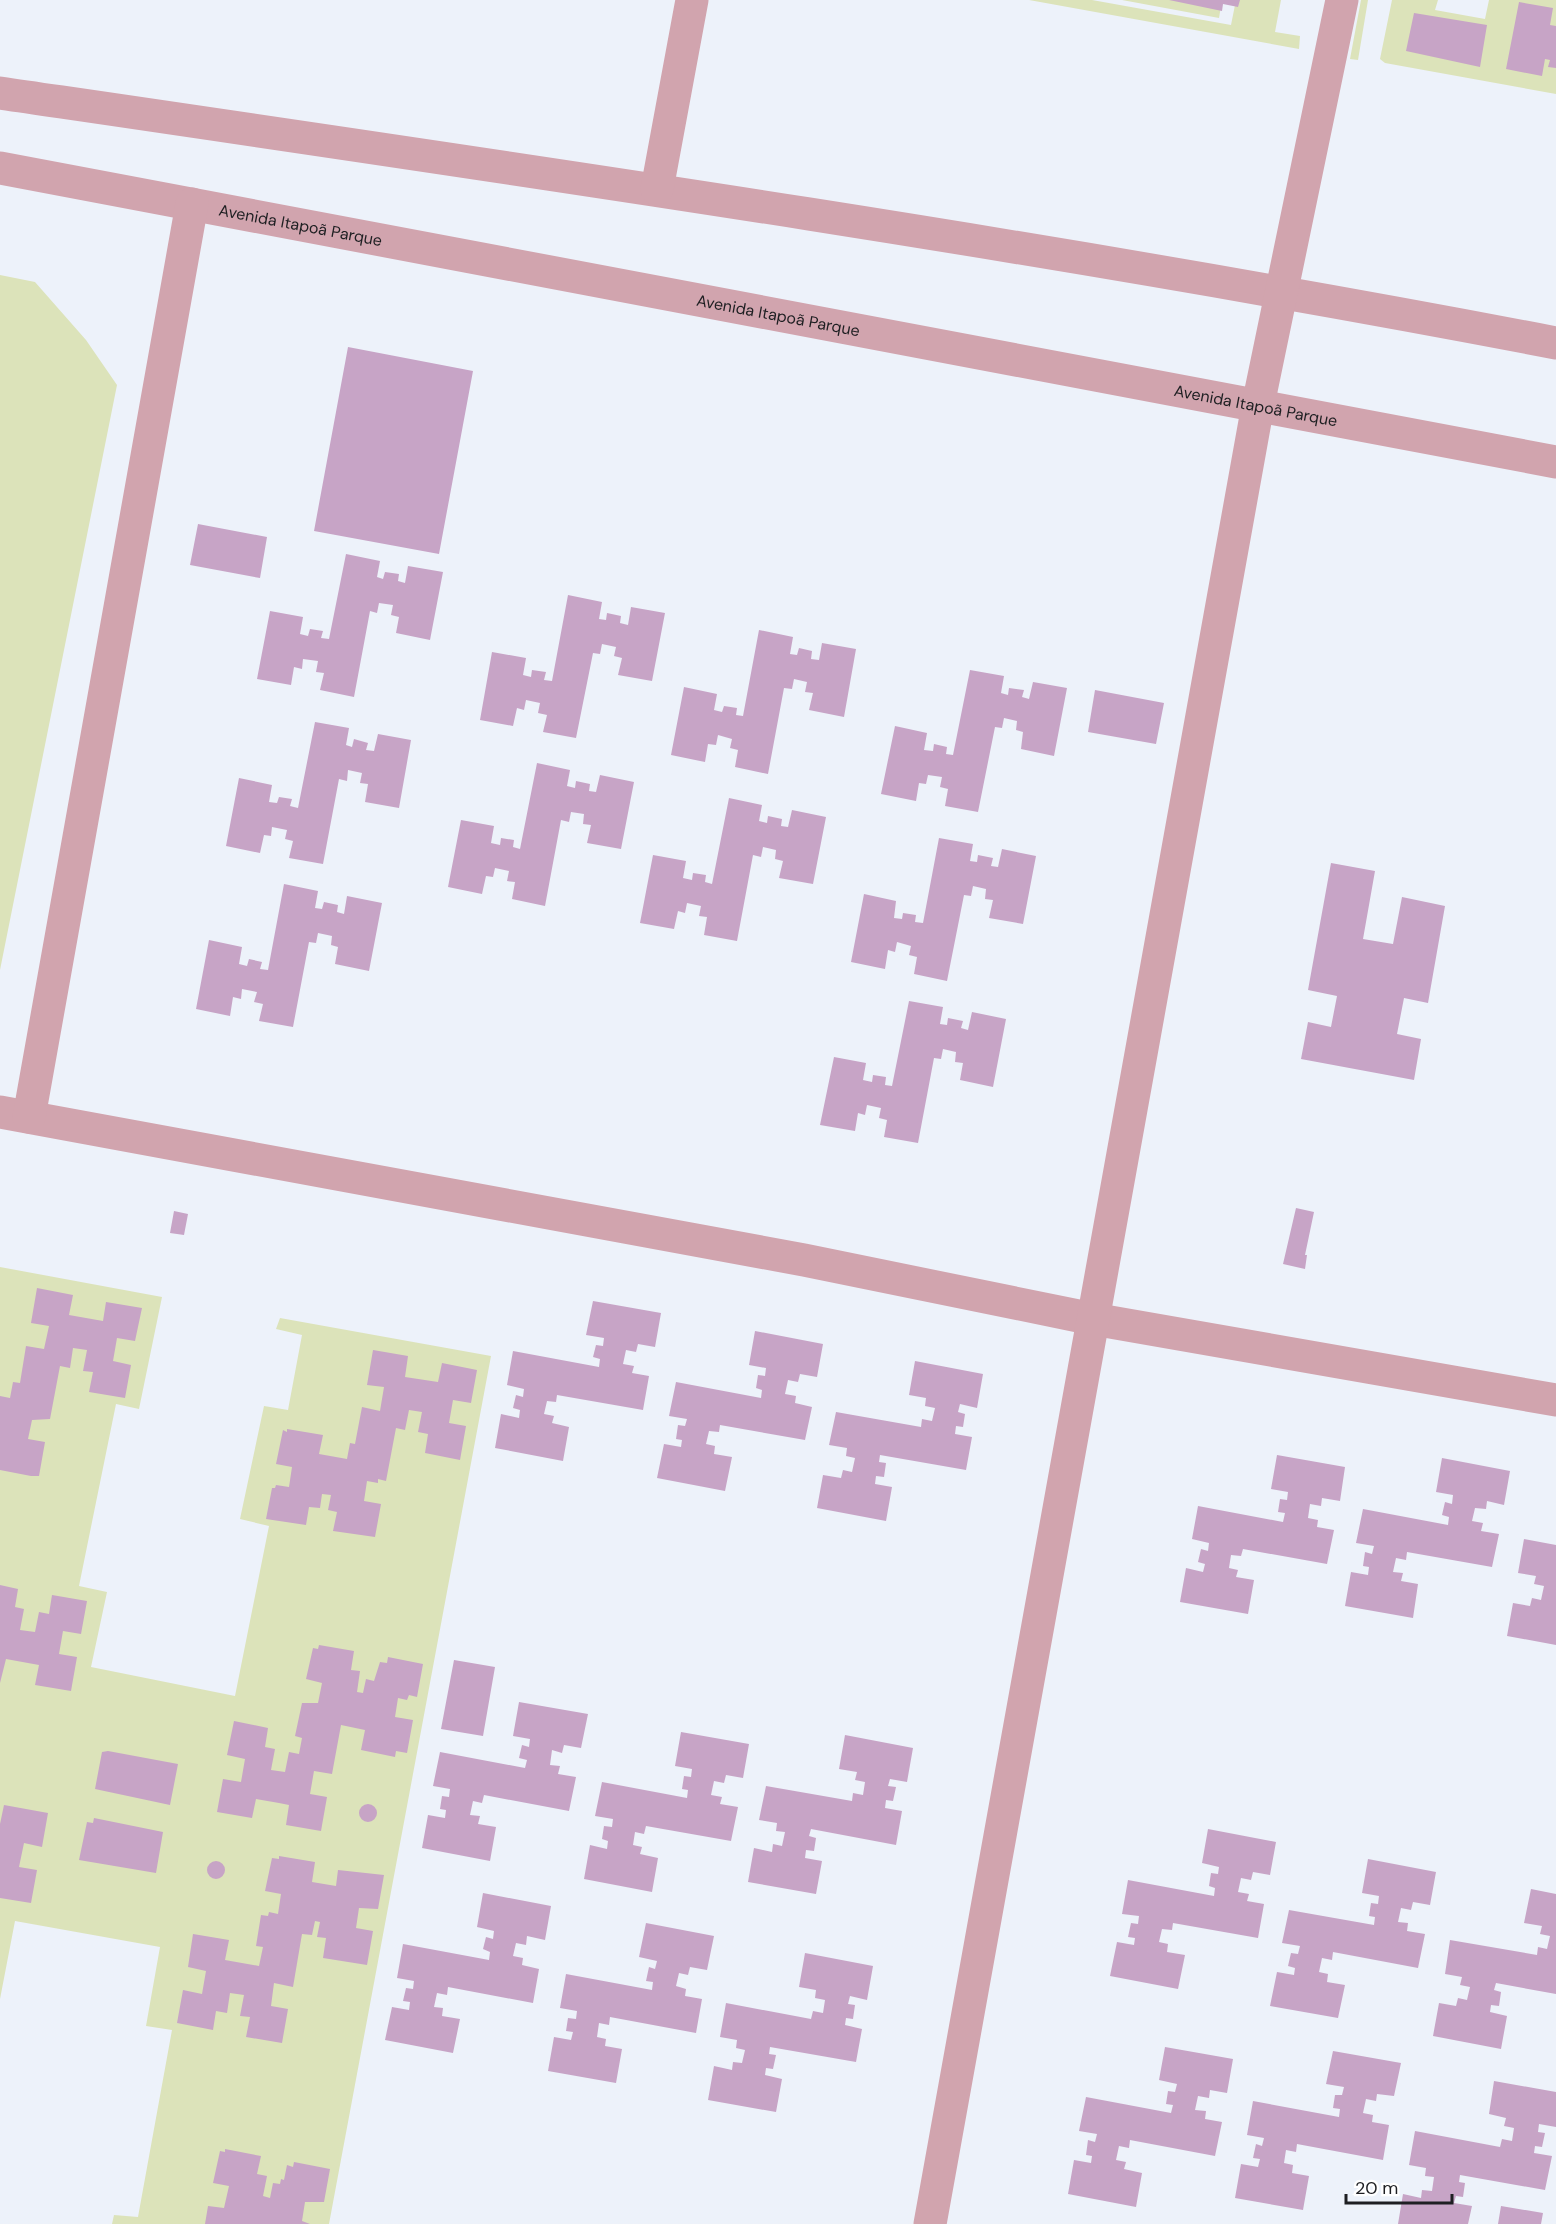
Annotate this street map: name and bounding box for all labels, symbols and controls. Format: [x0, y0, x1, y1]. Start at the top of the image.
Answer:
street label: Avenida Itapoã Parque [217, 199, 384, 251]
street label: Avenida Itapoã Parque [695, 289, 862, 341]
street label: Avenida Itapoã Parque [1172, 380, 1339, 431]
scale bar [1346, 2167, 1452, 2205]
text: 20 m [1355, 2176, 1398, 2200]

